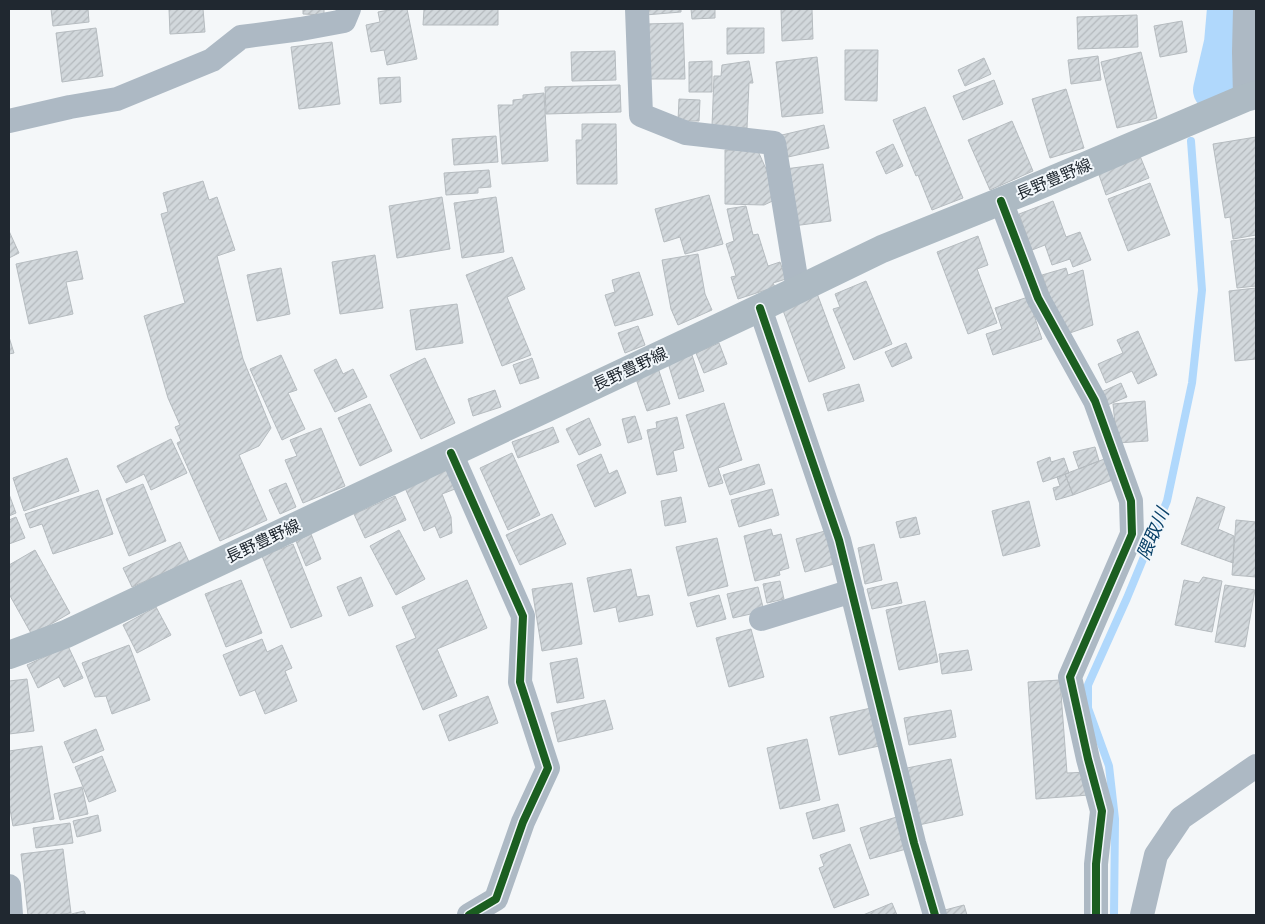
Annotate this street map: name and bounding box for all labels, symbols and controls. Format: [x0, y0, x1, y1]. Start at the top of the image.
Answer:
street label: 長野豊野線 [1013, 155, 1095, 203]
street label: 長野豊野線 [590, 343, 670, 395]
water label: 隈取川 [1132, 503, 1174, 563]
street label: 長野豊野線 [223, 515, 303, 567]

